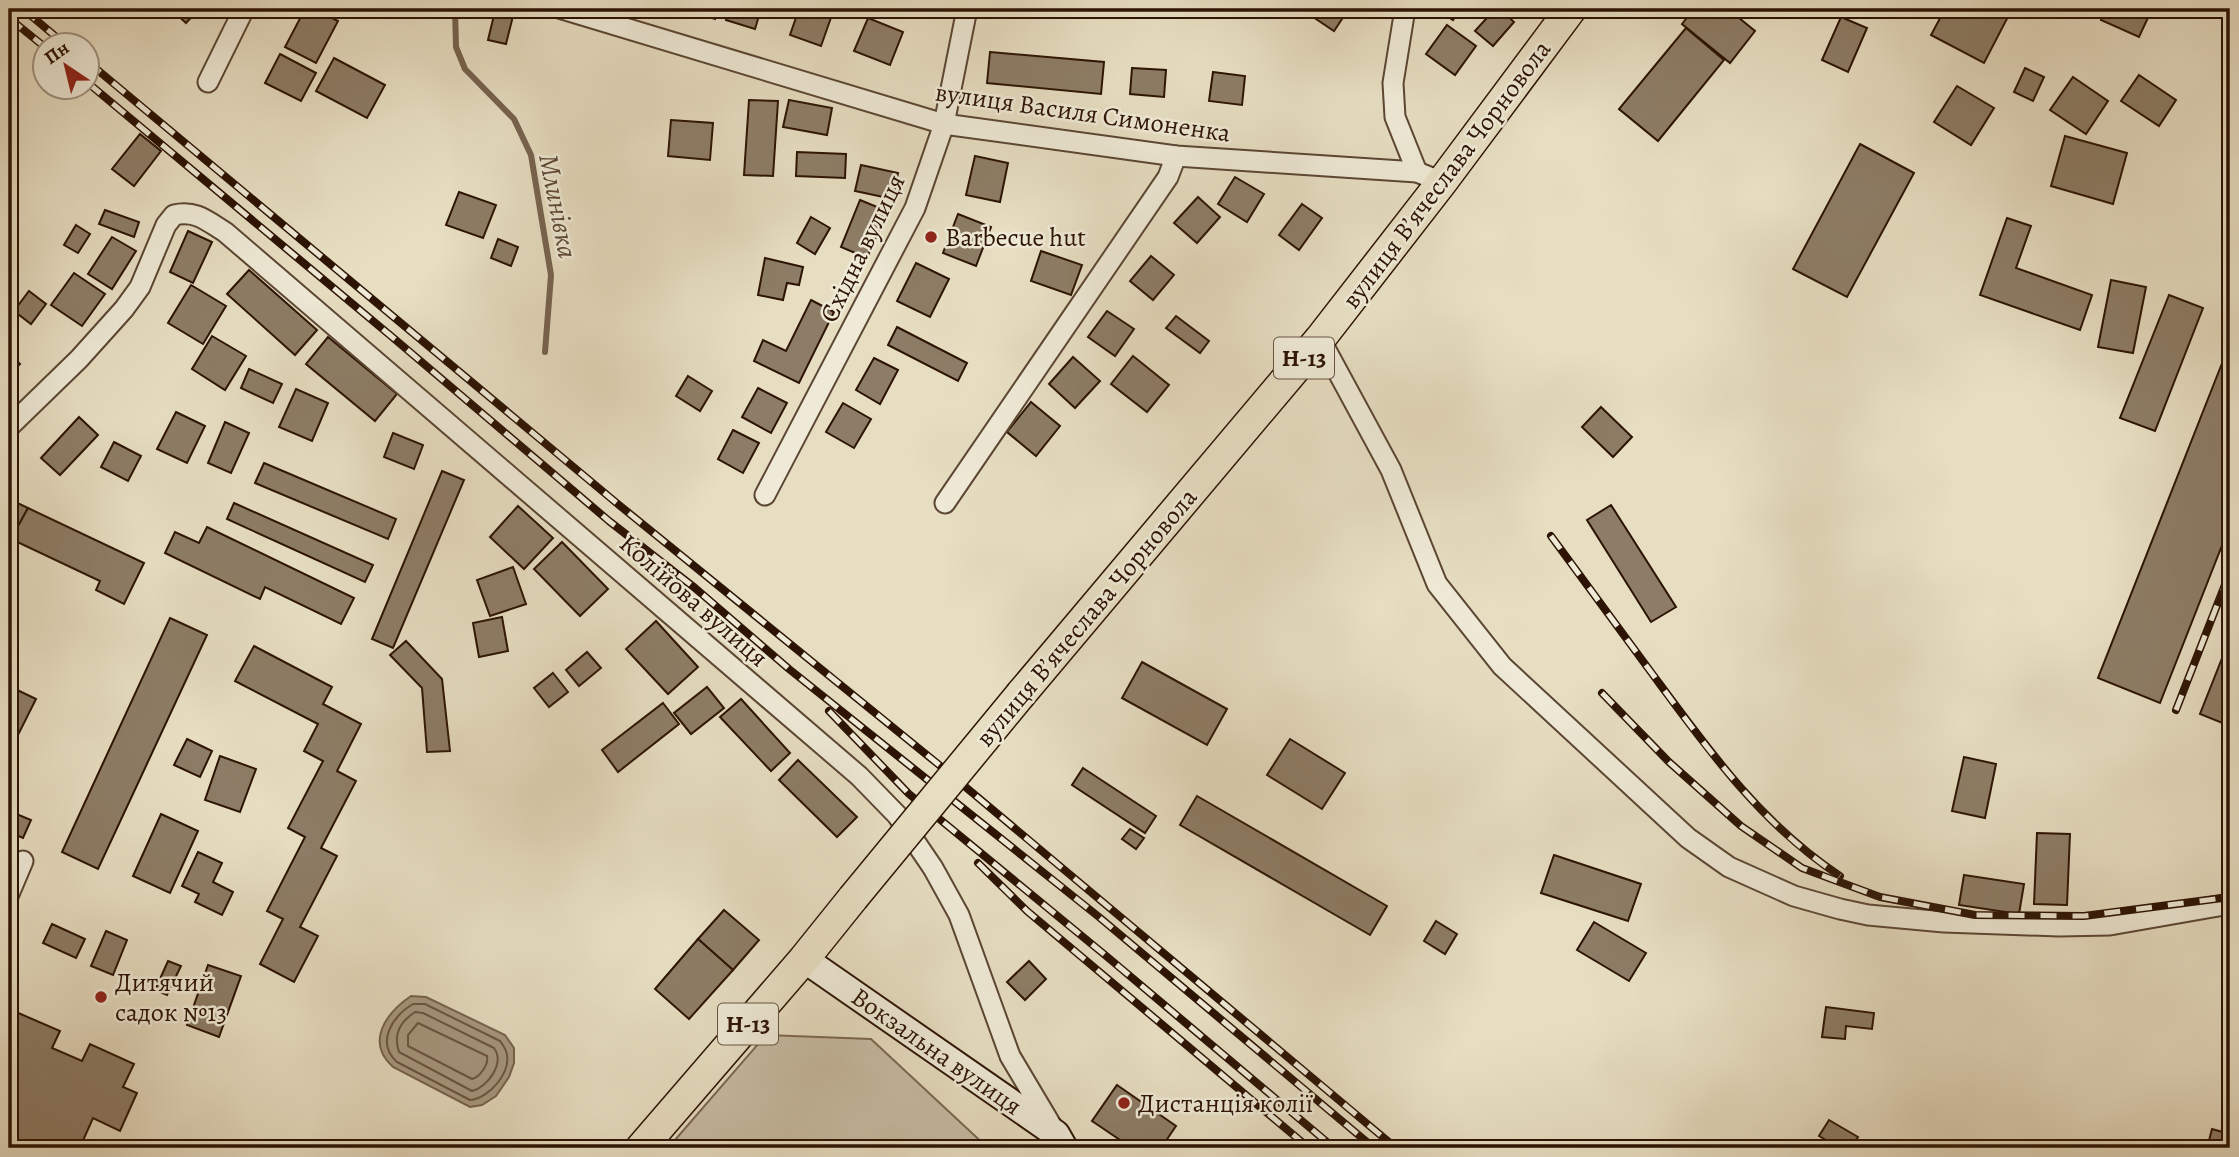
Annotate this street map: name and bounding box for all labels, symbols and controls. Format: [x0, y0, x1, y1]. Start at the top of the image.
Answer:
north arrow [32, 32, 102, 102]
street label: вулиця Вʼячеслава Чорновола [1334, 33, 1559, 316]
text: Пн [39, 35, 74, 71]
street label: вулиця Василя Симоненка [933, 74, 1233, 151]
water label: Млинівка [529, 151, 587, 262]
street label: Східна вулиця [811, 168, 913, 328]
place label: Barbecue hut [945, 220, 1086, 255]
marker: Barbecue hut [923, 229, 939, 245]
road number: Н-13 [1274, 338, 1334, 379]
street label: вулиця Вʼячеслава Чорновола [968, 481, 1205, 754]
street label: Колійова вулиця [612, 526, 775, 675]
place label: Дитячий садок №13 [115, 965, 227, 1030]
street label: Вокзальна вулиця [844, 979, 1029, 1123]
marker: Дитячий садок №13 [93, 989, 109, 1005]
road number: Н-13 [718, 1004, 778, 1044]
place label: Дистанція колії [1138, 1086, 1313, 1121]
marker: Дистанція колії [1116, 1095, 1132, 1111]

